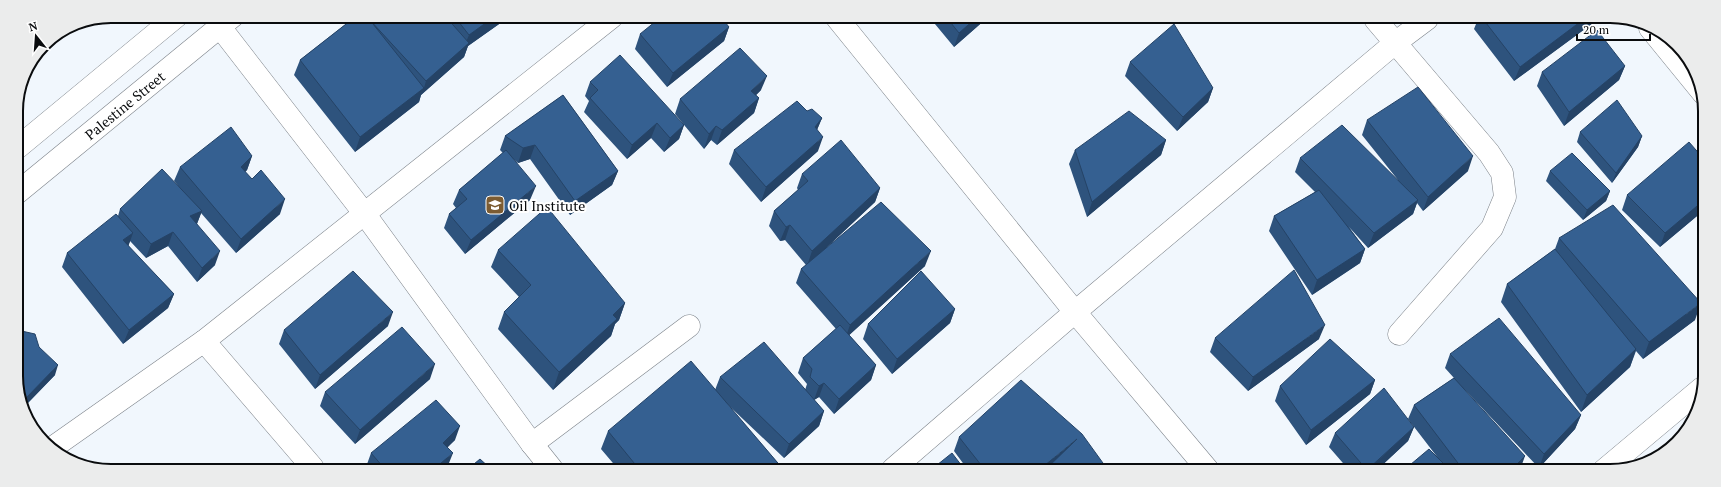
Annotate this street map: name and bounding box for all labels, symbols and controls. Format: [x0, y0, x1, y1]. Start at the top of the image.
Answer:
north arrow [16, 16, 56, 56]
scale bar [1577, 16, 1650, 42]
text: N [27, 18, 40, 34]
text: 20 m [1583, 22, 1610, 37]
street label: Palestine Street [80, 66, 169, 143]
school or university icon: Oil Institute [484, 194, 506, 216]
place label: Oil Institute [509, 196, 585, 215]

